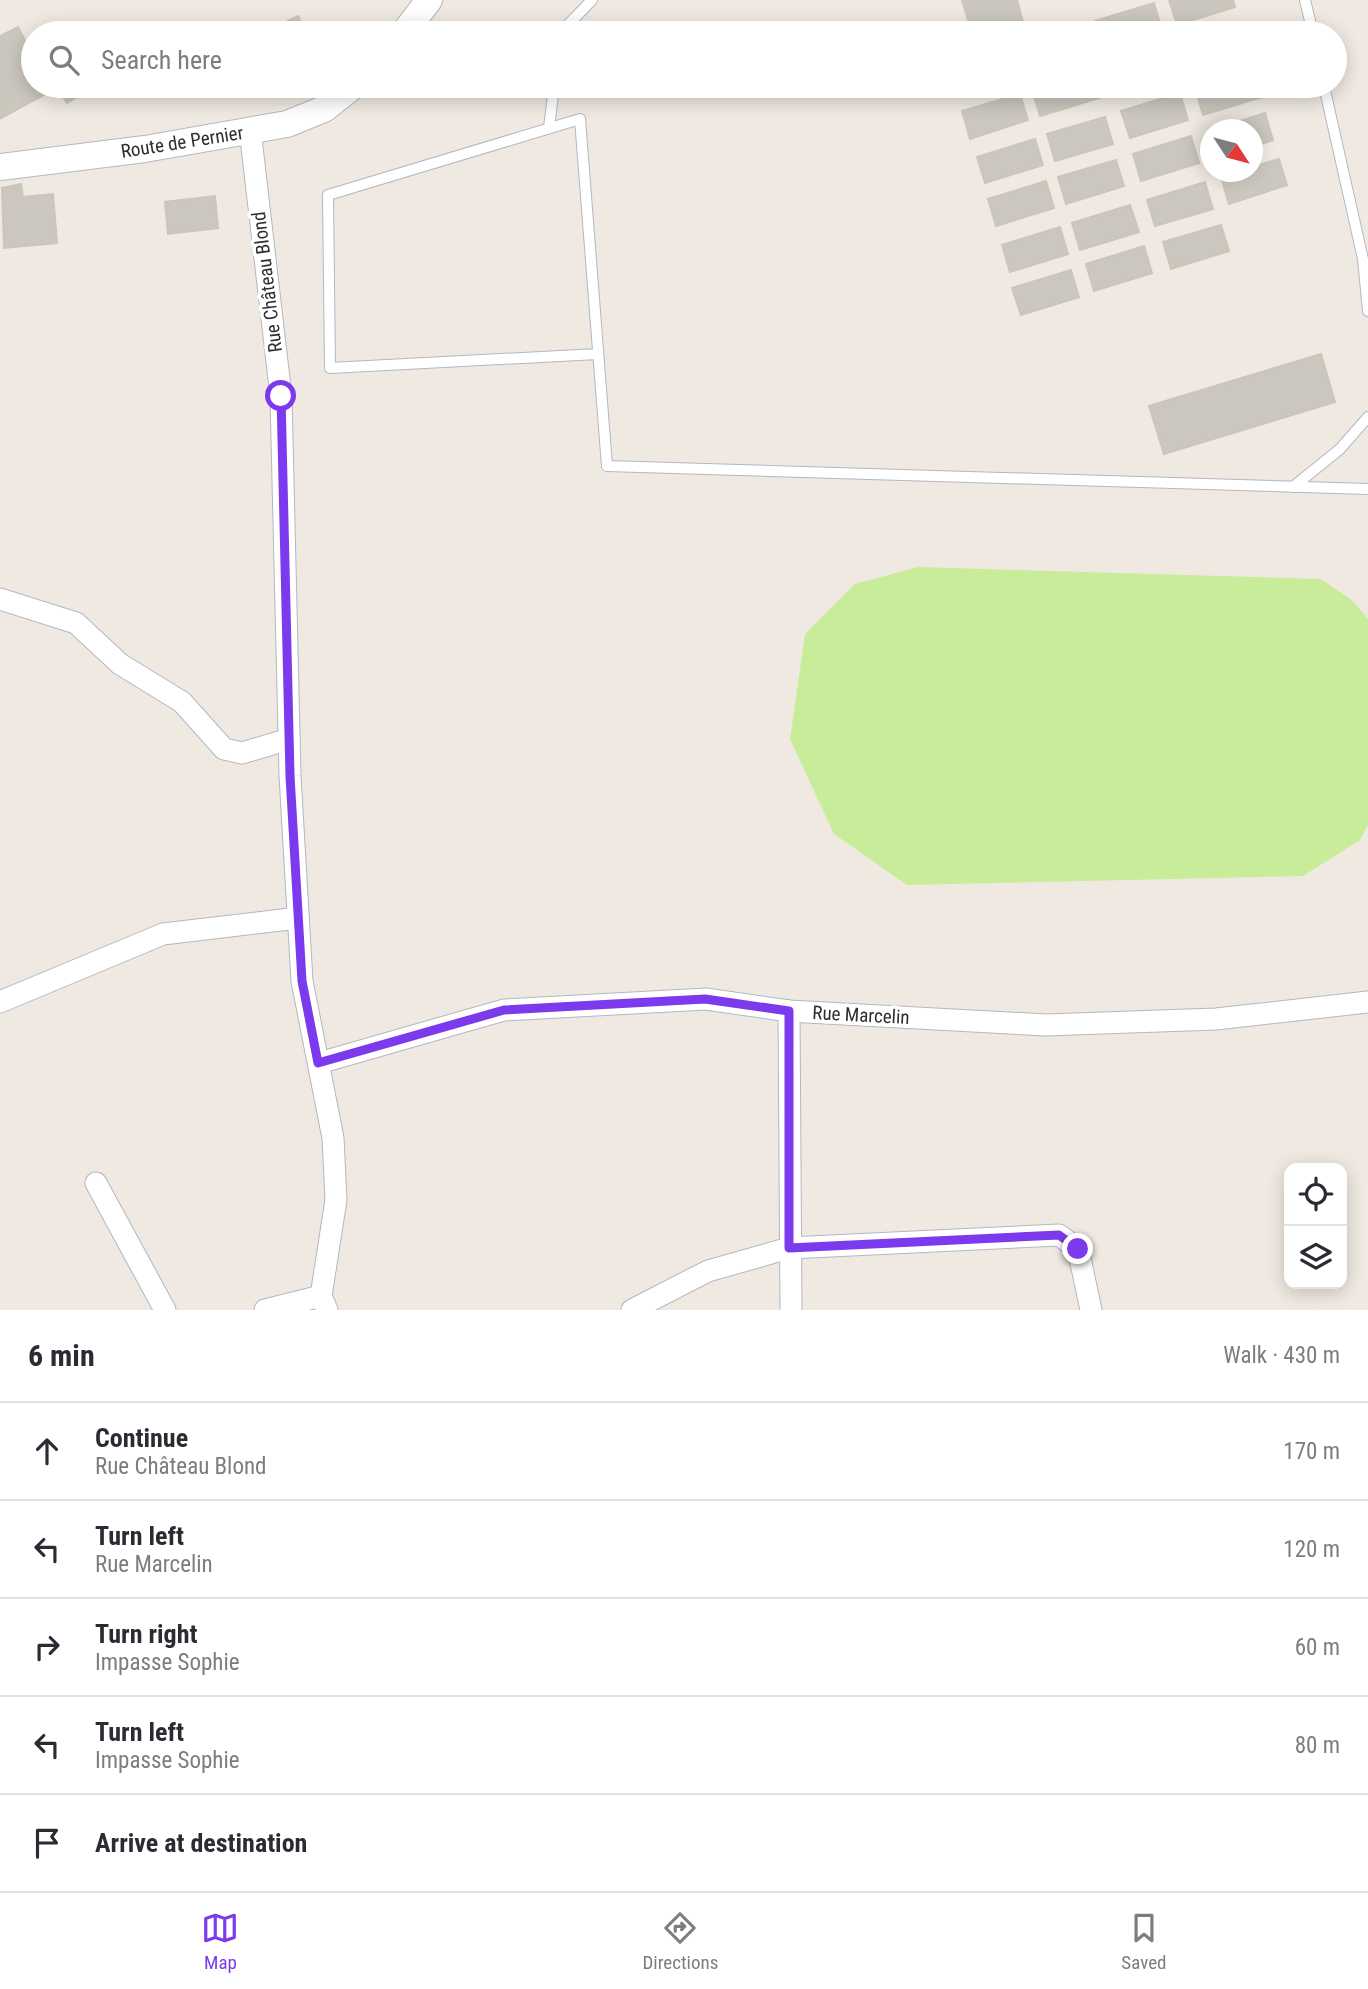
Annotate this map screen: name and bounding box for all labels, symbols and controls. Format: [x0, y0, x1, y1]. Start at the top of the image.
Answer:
search box [21, 21, 1347, 98]
icon: search [45, 41, 83, 79]
text: Search here [101, 45, 222, 75]
north arrow [1200, 119, 1263, 182]
street label: Route de Pernier [119, 121, 245, 163]
street label: Rue Château Blond [247, 210, 287, 354]
route start [265, 380, 296, 411]
street label: Rue Marcelin [812, 1001, 910, 1029]
map controls [1284, 1163, 1347, 1289]
button: locate [1284, 1163, 1347, 1226]
button: layers [1284, 1226, 1347, 1289]
route end [1062, 1233, 1093, 1264]
text: 6 min [28, 1338, 95, 1373]
text: Walk · 430 m [1223, 1342, 1340, 1369]
text: Continue [95, 1423, 188, 1453]
icon: ahead [28, 1432, 66, 1470]
text: 170 m [1283, 1438, 1340, 1465]
text: Rue Château Blond [95, 1453, 266, 1480]
text: Turn left [95, 1521, 184, 1551]
icon: left [28, 1530, 66, 1568]
text: 120 m [1283, 1536, 1340, 1563]
text: Rue Marcelin [95, 1551, 213, 1578]
text: Turn right [95, 1619, 197, 1649]
icon: right [28, 1628, 66, 1666]
text: 60 m [1295, 1634, 1340, 1661]
text: Impasse Sophie [95, 1649, 239, 1676]
text: Turn left [95, 1717, 184, 1747]
icon: left [28, 1726, 66, 1764]
text: 80 m [1295, 1732, 1340, 1759]
text: Impasse Sophie [95, 1747, 239, 1774]
icon: arrive [28, 1824, 66, 1862]
text: Arrive at destination [95, 1828, 307, 1858]
tab: Map [201, 1909, 239, 1974]
tab: Directions [642, 1909, 718, 1974]
tab: Saved [1121, 1909, 1167, 1974]

